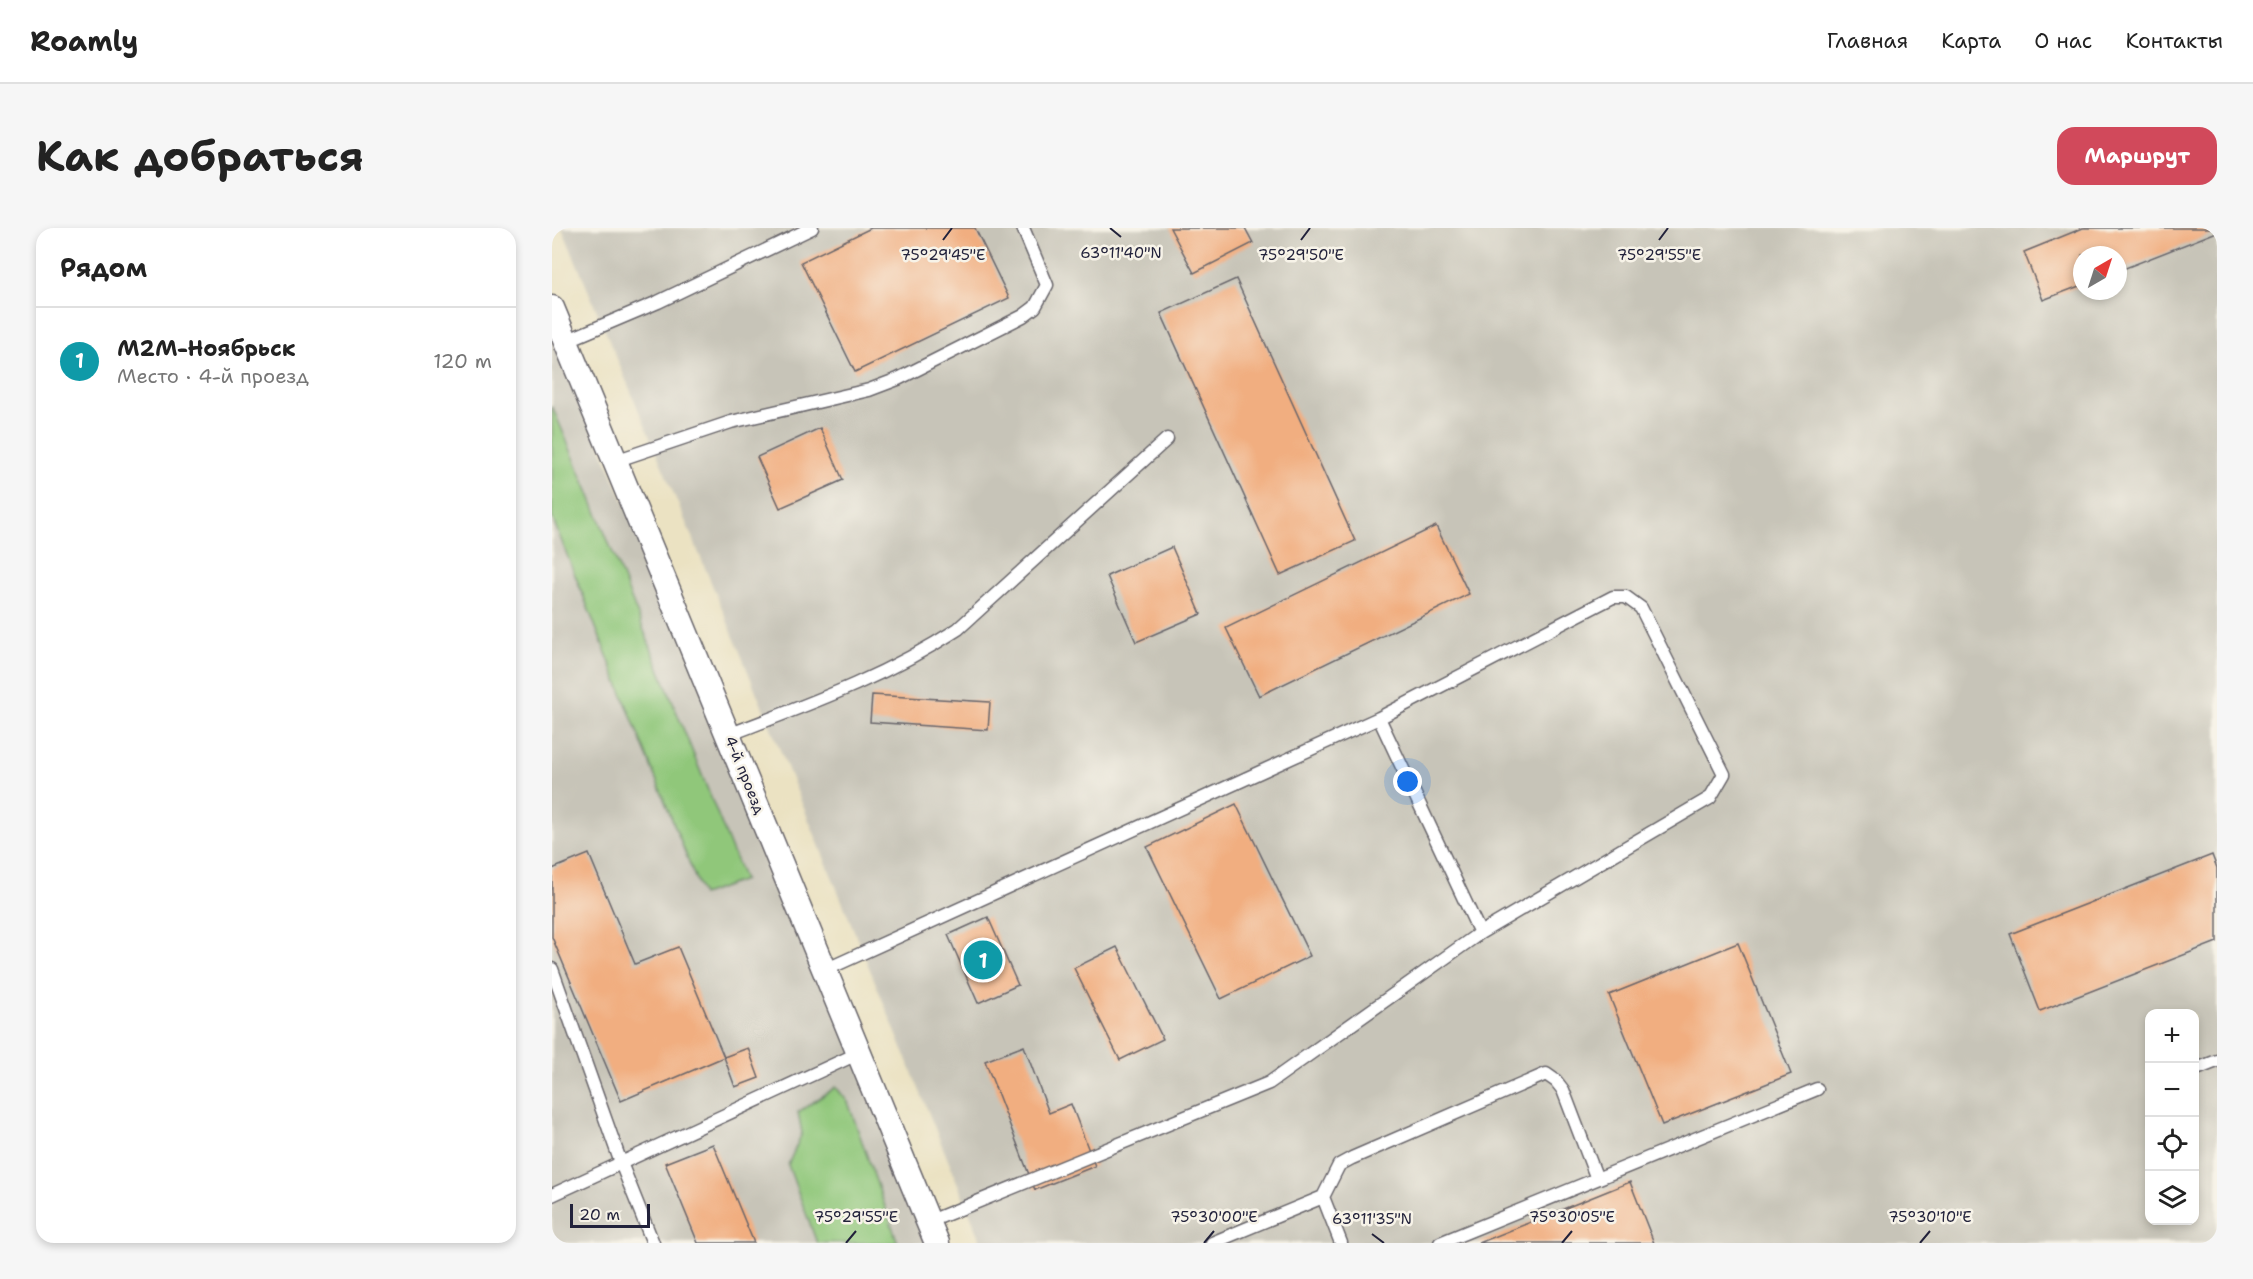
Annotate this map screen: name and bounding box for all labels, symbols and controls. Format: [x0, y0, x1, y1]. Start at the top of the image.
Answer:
text: Roamly [30, 22, 138, 60]
text: Главная [1827, 27, 1908, 55]
text: Карта [1941, 27, 2001, 55]
text: О нас [2034, 27, 2092, 55]
text: Контакты [2125, 27, 2223, 55]
button: Маршрут [2057, 127, 2217, 185]
text: Как добраться [36, 128, 364, 184]
text: 63°11'40"N [1080, 243, 1162, 263]
text: 75°29'45"E [901, 245, 985, 265]
text: 75°29'50"E [1258, 245, 1344, 265]
text: 75°29'55"E [1617, 245, 1701, 265]
north arrow [2073, 246, 2127, 300]
text: Рядом [60, 250, 147, 285]
text: М2М-Ноябрьск [117, 334, 295, 363]
text: 1 [75, 348, 84, 374]
text: 120 m [433, 348, 492, 374]
text: Место · 4-й проезд [117, 363, 309, 389]
street label: 4-й проезд [720, 733, 770, 818]
your location [1393, 767, 1422, 796]
pin: 1 [964, 938, 1002, 982]
map controls [2145, 1009, 2199, 1225]
button: + [2145, 1009, 2199, 1063]
button: − [2145, 1063, 2199, 1117]
button: locate [2145, 1117, 2199, 1171]
button: layers [2145, 1171, 2199, 1225]
scale bar [570, 1201, 650, 1228]
text: 20 m [579, 1204, 620, 1225]
text: 75°29'55"E [814, 1207, 898, 1227]
text: 75°30'00"E [1170, 1207, 1258, 1227]
text: 75°30'05"E [1529, 1207, 1615, 1227]
text: 75°30'10"E [1888, 1207, 1972, 1227]
text: 63°11'35"N [1332, 1209, 1412, 1229]

